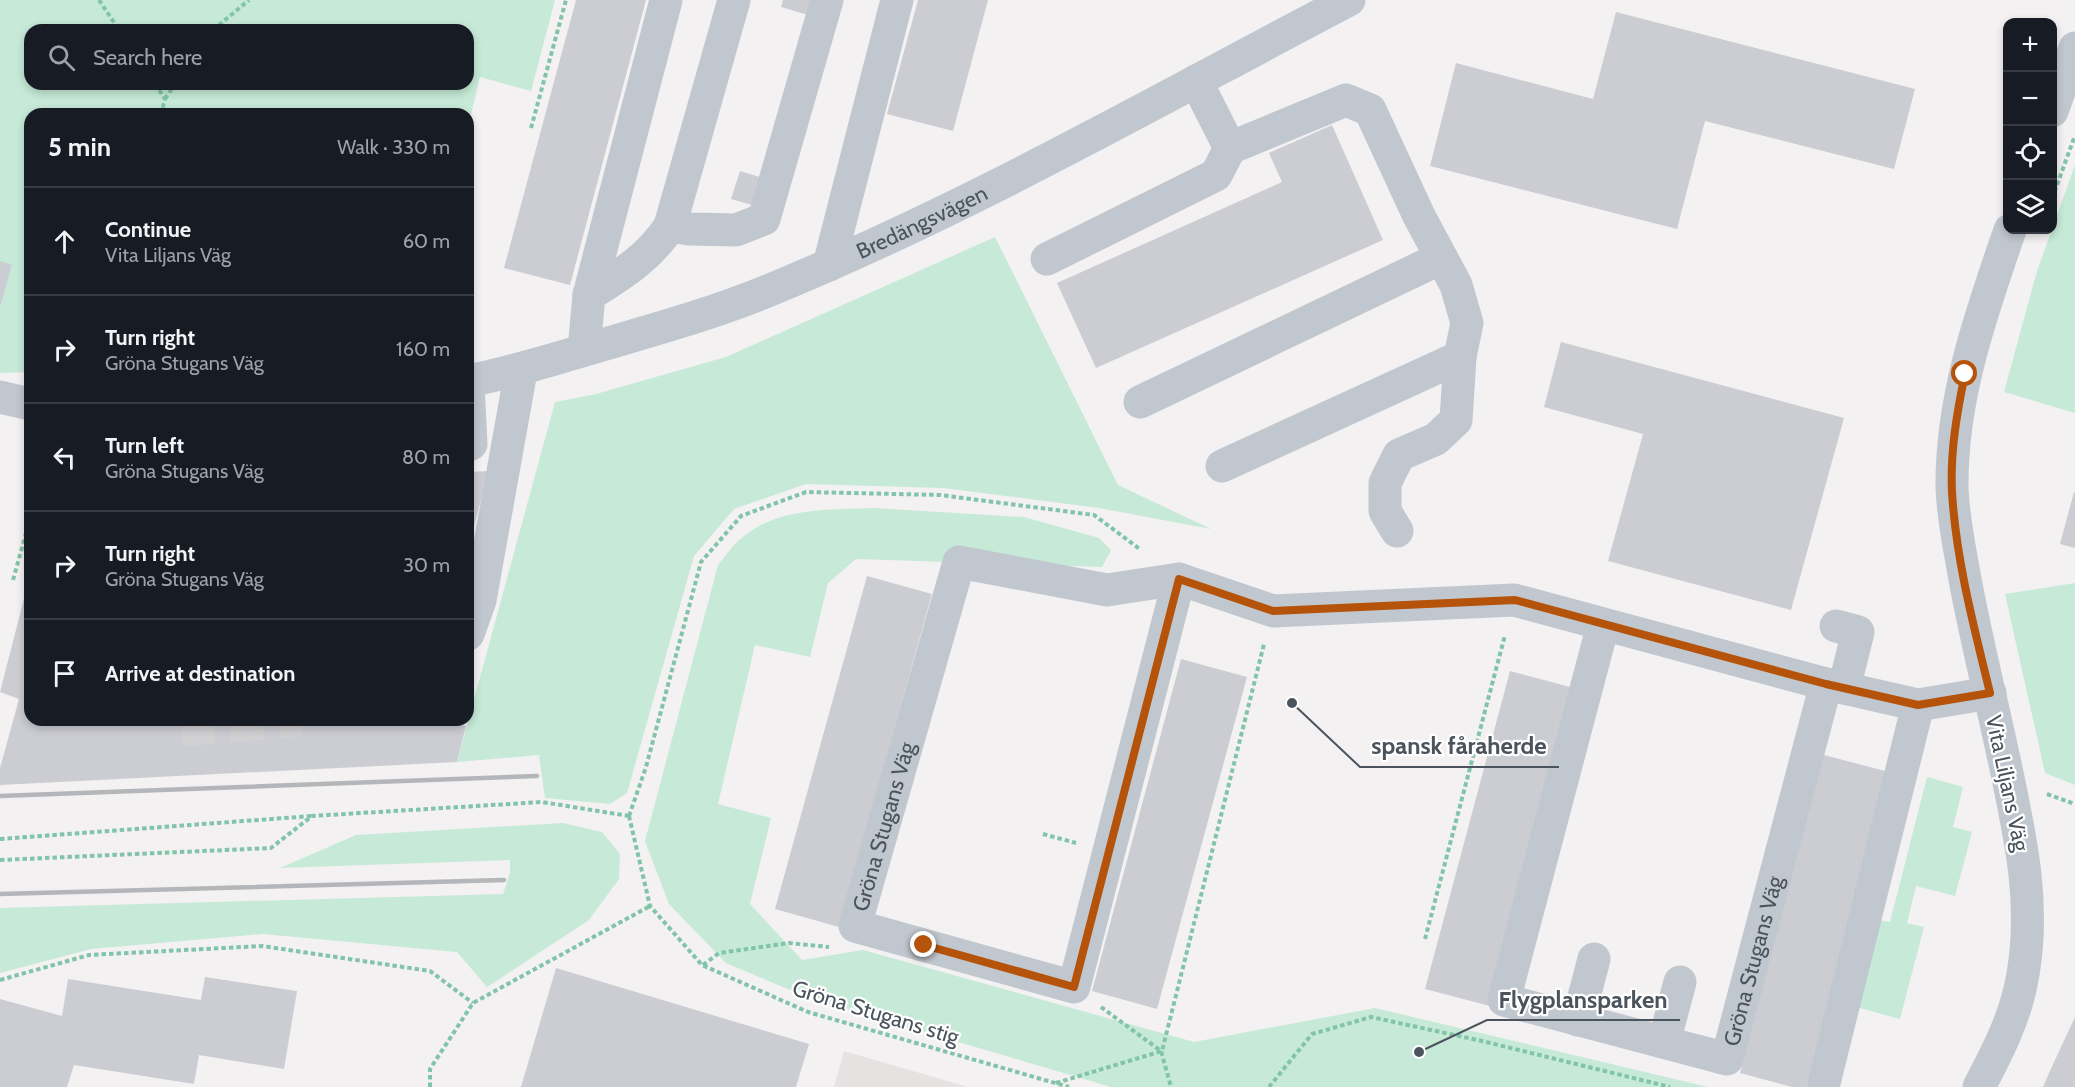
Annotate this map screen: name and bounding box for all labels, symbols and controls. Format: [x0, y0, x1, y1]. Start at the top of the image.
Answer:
map controls [2003, 18, 2057, 234]
button: + [2003, 18, 2057, 72]
search box [24, 24, 474, 90]
icon: search [45, 41, 78, 74]
text: Search here [93, 44, 202, 71]
button: − [2003, 72, 2057, 126]
button: locate [2003, 126, 2057, 180]
text: 5 min [48, 131, 111, 163]
text: Walk · 330 m [337, 135, 450, 159]
street label: Bredängsvägen [852, 179, 992, 265]
button: layers [2003, 180, 2057, 234]
text: Continue [105, 216, 191, 243]
icon: ahead [48, 225, 81, 258]
text: 60 m [403, 229, 450, 253]
text: Vita Liljans Väg [105, 243, 231, 267]
text: Turn right [105, 324, 195, 351]
icon: right [48, 333, 81, 366]
text: 160 m [396, 337, 450, 361]
text: Gröna Stugans Väg [105, 351, 264, 375]
route start [1951, 360, 1977, 386]
text: Turn left [105, 432, 184, 459]
icon: left [48, 441, 81, 474]
text: 80 m [402, 445, 450, 469]
text: Gröna Stugans Väg [105, 459, 264, 483]
text: Turn right [105, 540, 195, 567]
icon: right [48, 549, 81, 582]
text: 30 m [403, 553, 450, 577]
text: Gröna Stugans Väg [105, 567, 264, 591]
icon: arrive [48, 657, 81, 690]
text: Arrive at destination [105, 660, 295, 687]
street label: Vita Liljans Väg [1980, 713, 2035, 855]
callout: spansk fåraherde [1360, 725, 1559, 767]
text: spansk fåraherde [1371, 731, 1547, 760]
street label: Gröna Stugans Väg [847, 738, 921, 914]
street label: Gröna Stugans Väg [1718, 872, 1789, 1049]
route end [910, 931, 936, 957]
street label: Gröna Stugans stig [789, 974, 963, 1051]
callout: Flygplansparken [1487, 978, 1680, 1020]
text: Flygplansparken [1498, 985, 1668, 1014]

